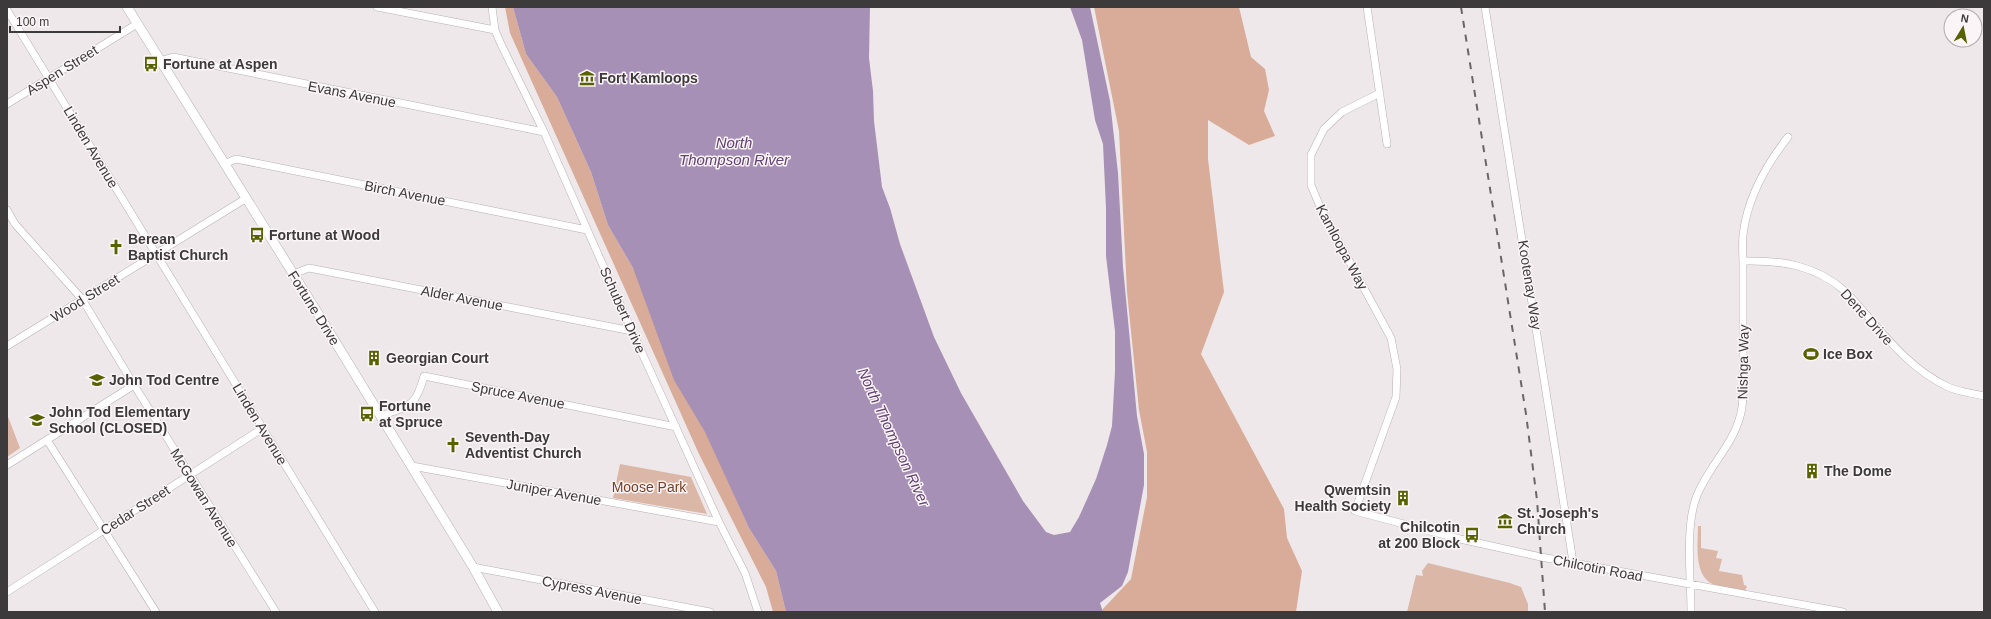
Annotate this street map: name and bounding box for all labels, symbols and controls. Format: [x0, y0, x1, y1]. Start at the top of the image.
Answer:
scale bar [10, 8, 120, 34]
north arrow [1943, 8, 1983, 48]
text: N [1960, 12, 1970, 25]
text: 100 m [16, 15, 49, 29]
street label: Aspen Street [23, 42, 101, 98]
bus stop icon: Fortune at Aspen [142, 55, 160, 73]
place label: Fortune at Aspen [163, 56, 278, 72]
museum icon: Fort Kamloops [578, 69, 596, 87]
place label: Fort Kamloops [599, 70, 698, 86]
street label: Evans Avenue [307, 78, 398, 110]
street label: Linden Avenue [60, 103, 122, 191]
water label: North Thompson River [679, 134, 790, 168]
street label: Birch Avenue [363, 177, 447, 209]
street label: Kamloopa Way [1313, 202, 1371, 292]
bus stop icon: Fortune at Wood [248, 226, 266, 244]
place label: Fortune at Wood [269, 227, 380, 243]
place label: Berean Baptist Church [128, 231, 228, 263]
church icon: Berean Baptist Church [107, 238, 125, 256]
street label: Kootenay Way [1515, 239, 1545, 331]
street label: Schubert Drive [597, 264, 649, 356]
street label: Fortune Drive [285, 268, 343, 348]
street label: Wood Street [48, 271, 122, 325]
street label: Alder Avenue [420, 282, 504, 314]
street label: Dene Drive [1838, 286, 1897, 349]
street label: Nishga Way [1734, 324, 1752, 400]
sports icon: Ice Box [1802, 345, 1820, 363]
place label: Ice Box [1823, 346, 1873, 362]
building icon: Georgian Court [365, 349, 383, 367]
place label: Georgian Court [386, 350, 489, 366]
water label: North Thompson River [854, 365, 934, 510]
school or university icon: John Tod Centre [88, 371, 106, 389]
place label: John Tod Centre [109, 372, 219, 388]
street label: Spruce Avenue [470, 378, 566, 412]
street label: Linden Avenue [229, 380, 291, 468]
place label: Fortune at Spruce [379, 398, 443, 430]
place label: John Tod Elementary School (CLOSED) [49, 404, 191, 436]
bus stop icon: Fortune at Spruce [358, 405, 376, 423]
school or university icon: John Tod Elementary School (CLOSED) [28, 411, 46, 429]
place label: Seventh-Day Adventist Church [465, 429, 582, 461]
church icon: Seventh-Day Adventist Church [444, 436, 462, 454]
street label: McGowan Avenue [167, 446, 241, 550]
building icon: The Dome [1803, 462, 1821, 480]
place label: The Dome [1824, 463, 1892, 479]
street label: Juniper Avenue [505, 476, 603, 508]
park label: Moose Park [612, 479, 687, 495]
street label: Cedar Street [97, 482, 173, 538]
place label: Qwemtsin Health Society [1295, 482, 1391, 514]
building icon: Qwemtsin Health Society [1394, 489, 1412, 507]
place label: St. Joseph's Church [1517, 505, 1599, 537]
museum icon: St. Joseph's Church [1496, 512, 1514, 530]
place label: Chilcotin at 200 Block [1378, 519, 1460, 551]
bus stop icon: Chilcotin at 200 Block [1463, 526, 1481, 544]
street label: Chilcotin Road [1552, 551, 1644, 585]
street label: Cypress Avenue [541, 572, 644, 608]

